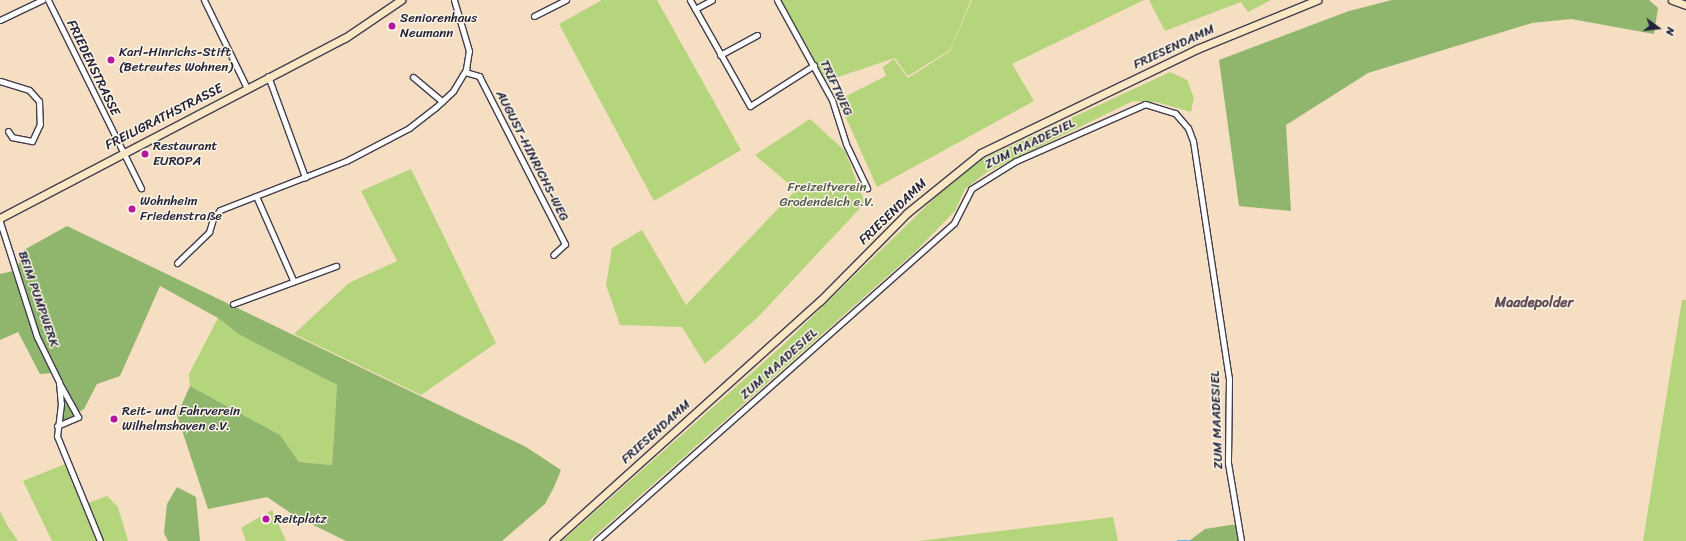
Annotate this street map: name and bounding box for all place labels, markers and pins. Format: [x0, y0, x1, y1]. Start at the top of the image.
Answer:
place label: Seniorenhaus Neumann [400, 11, 477, 42]
marker: Seniorenhaus Neumann [387, 21, 397, 31]
place label: Karl-Hinrichs-Stift (Betreutes Wohnen) [119, 45, 233, 76]
marker: Karl-Hinrichs-Stift (Betreutes Wohnen) [106, 55, 116, 65]
place label: Restaurant EUROPA [153, 139, 217, 170]
marker: Restaurant EUROPA [140, 149, 150, 159]
place label: Wohnheim Friedenstraße [140, 194, 222, 225]
marker: Wohnheim Friedenstraße [127, 204, 137, 214]
place label: Reit- und Fahrverein Wilhelmshaven e.V. [122, 404, 240, 435]
marker: Reit- und Fahrverein Wilhelmshaven e.V. [109, 414, 119, 424]
place label: Reitplatz [274, 511, 327, 527]
marker: Reitplatz [261, 514, 271, 524]

